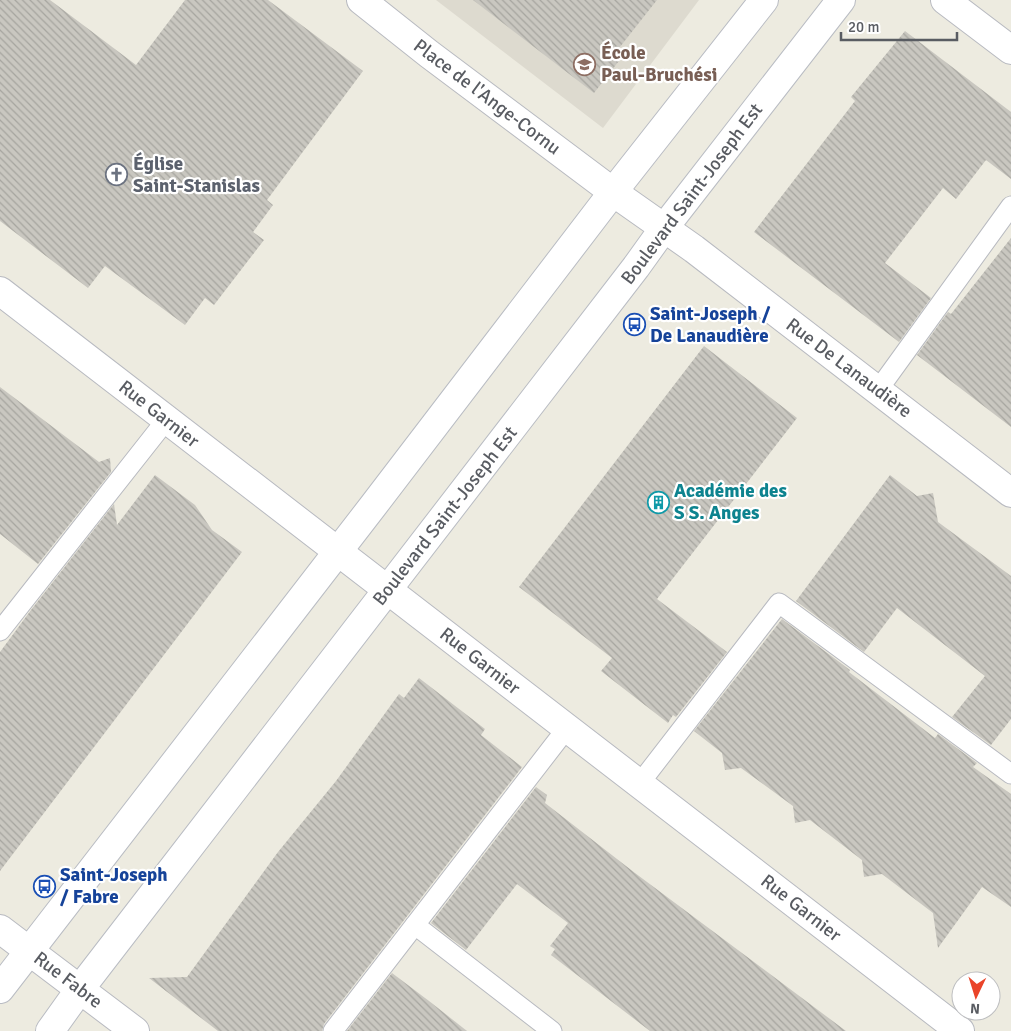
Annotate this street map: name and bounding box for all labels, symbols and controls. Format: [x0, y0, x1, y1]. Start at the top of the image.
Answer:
scale bar [841, 10, 957, 42]
text: 20 m [848, 18, 879, 36]
street label: Place de l'Ange-Cornu [409, 34, 565, 160]
place label: École Paul-Bruchési [601, 41, 717, 87]
school or university icon: École Paul-Bruchési [573, 52, 597, 76]
street label: Boulevard Saint-Joseph Est [616, 98, 768, 289]
place label: Église Saint-Stanislas [133, 152, 260, 198]
church icon: Église Saint-Stanislas [105, 163, 129, 187]
place label: Saint-Joseph / De Lanaudière [650, 302, 771, 348]
bus stop icon: Saint-Joseph / De Lanaudière [622, 313, 646, 337]
street label: Rue De Lanaudière [781, 313, 917, 423]
street label: Rue Garnier [114, 375, 204, 453]
street label: Boulevard Saint-Joseph Est [368, 421, 523, 610]
place label: Académie des S S. Anges [674, 479, 787, 525]
building icon: Académie des S S. Anges [646, 490, 670, 514]
street label: Rue Garnier [435, 622, 525, 700]
place label: Saint-Joseph / Fabre [60, 863, 168, 909]
street label: Rue Garnier [756, 869, 846, 947]
bus stop icon: Saint-Joseph / Fabre [32, 874, 56, 898]
street label: Rue Fabre [29, 946, 107, 1014]
north arrow [951, 971, 1001, 1021]
text: N [970, 1000, 981, 1017]

